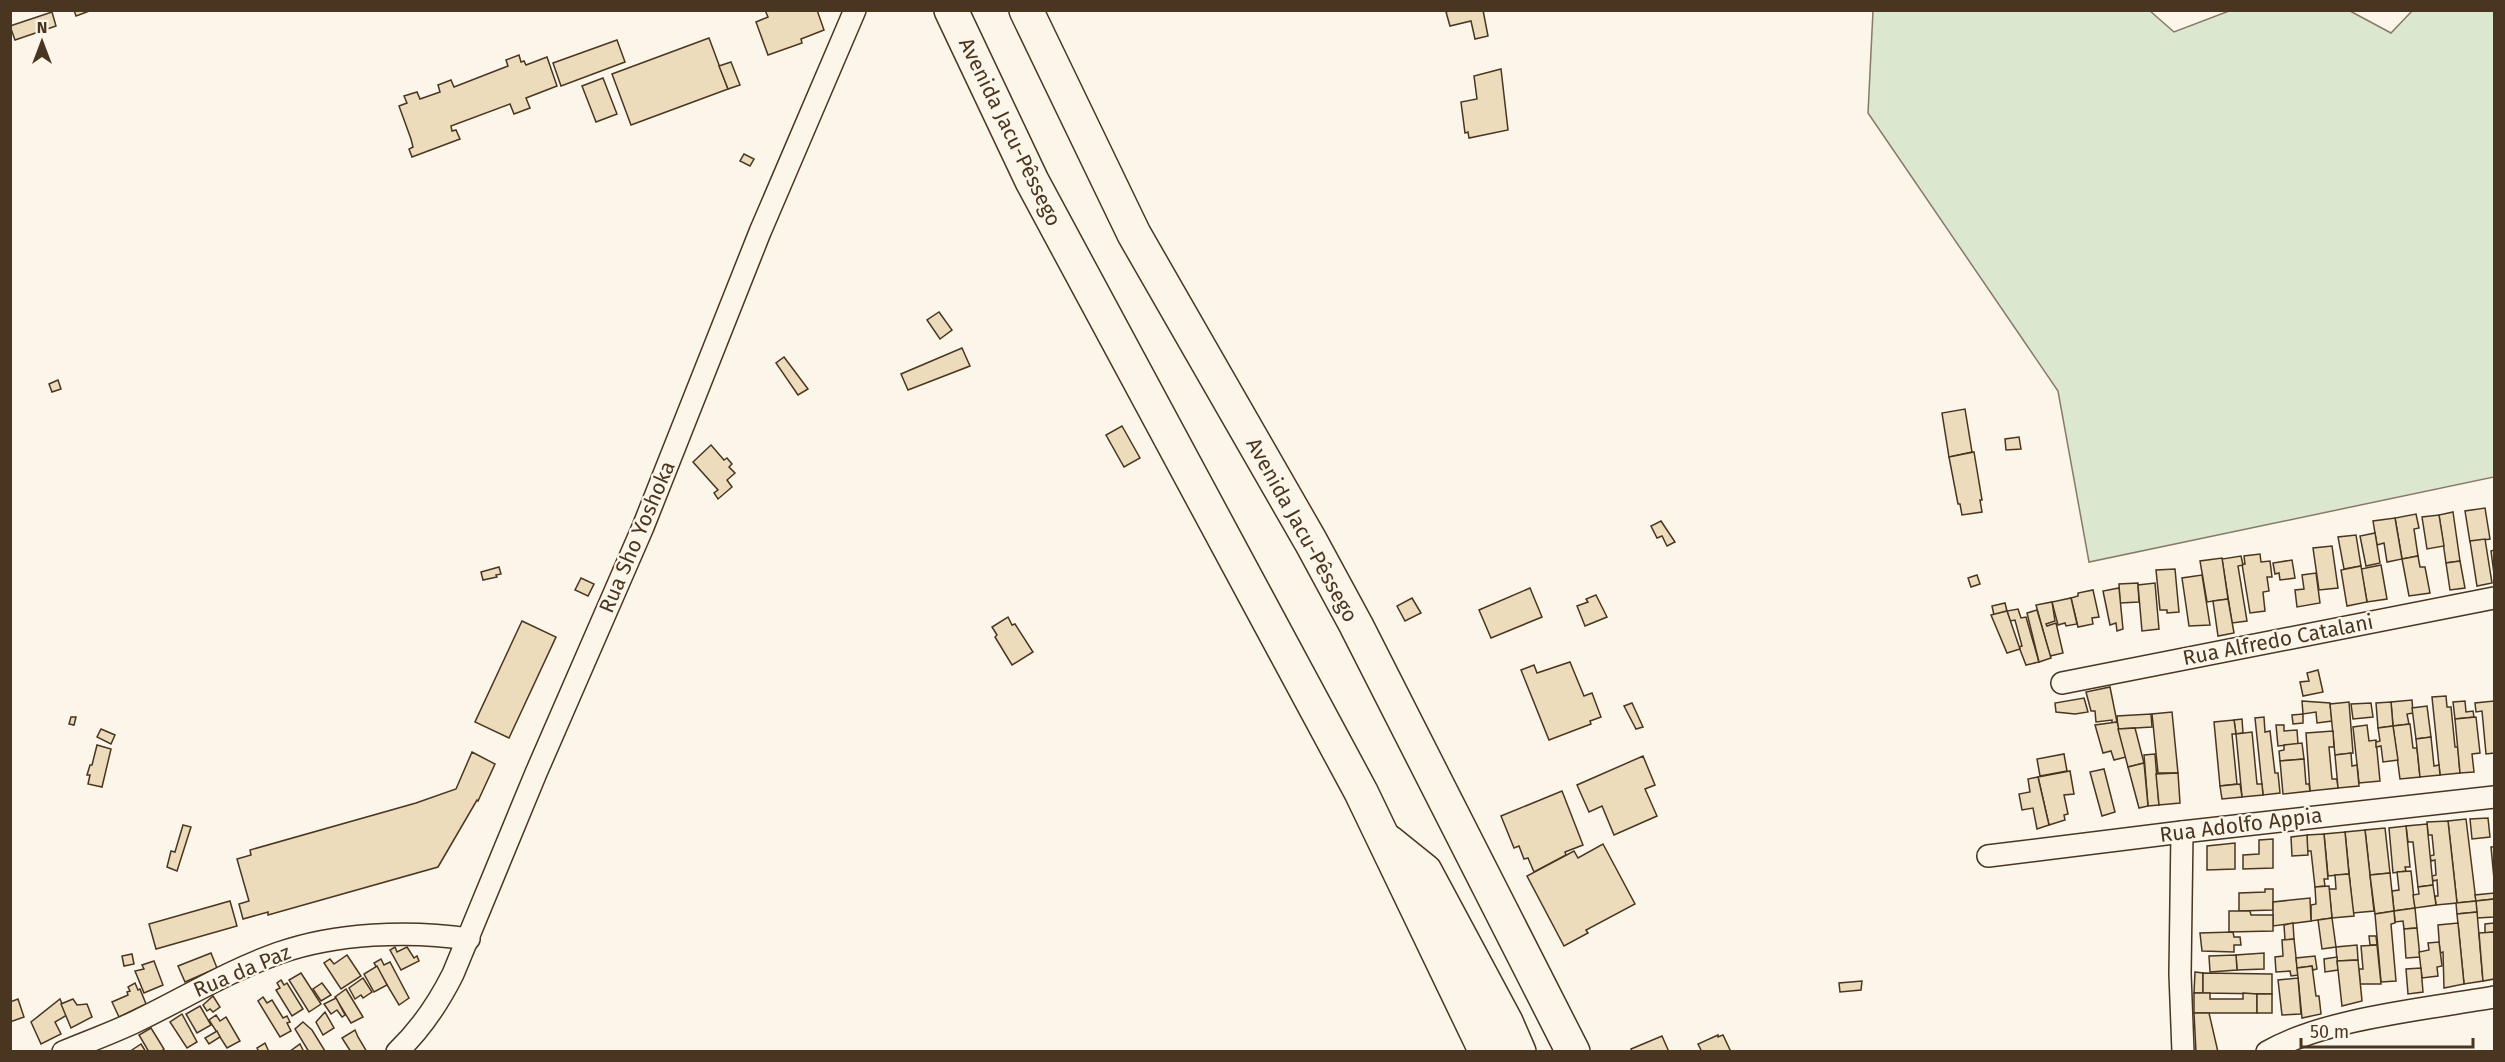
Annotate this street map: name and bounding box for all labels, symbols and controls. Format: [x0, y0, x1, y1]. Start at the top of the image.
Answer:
north arrow [12, 12, 72, 72]
text: N [37, 18, 47, 37]
street label: Avenida Jacu-Pêssego [953, 33, 1067, 231]
street label: Avenida Jacu-Pêssego [1241, 433, 1363, 627]
street label: Rua Sho Yoshoka [593, 457, 681, 617]
street label: Rua Alfredo Catalani [2180, 609, 2376, 671]
street label: Rua Adolfo Appia [2158, 802, 2324, 848]
street label: Rua da Paz [189, 939, 295, 1003]
scale bar [2301, 1011, 2474, 1049]
text: 50 m [2310, 1021, 2349, 1043]

